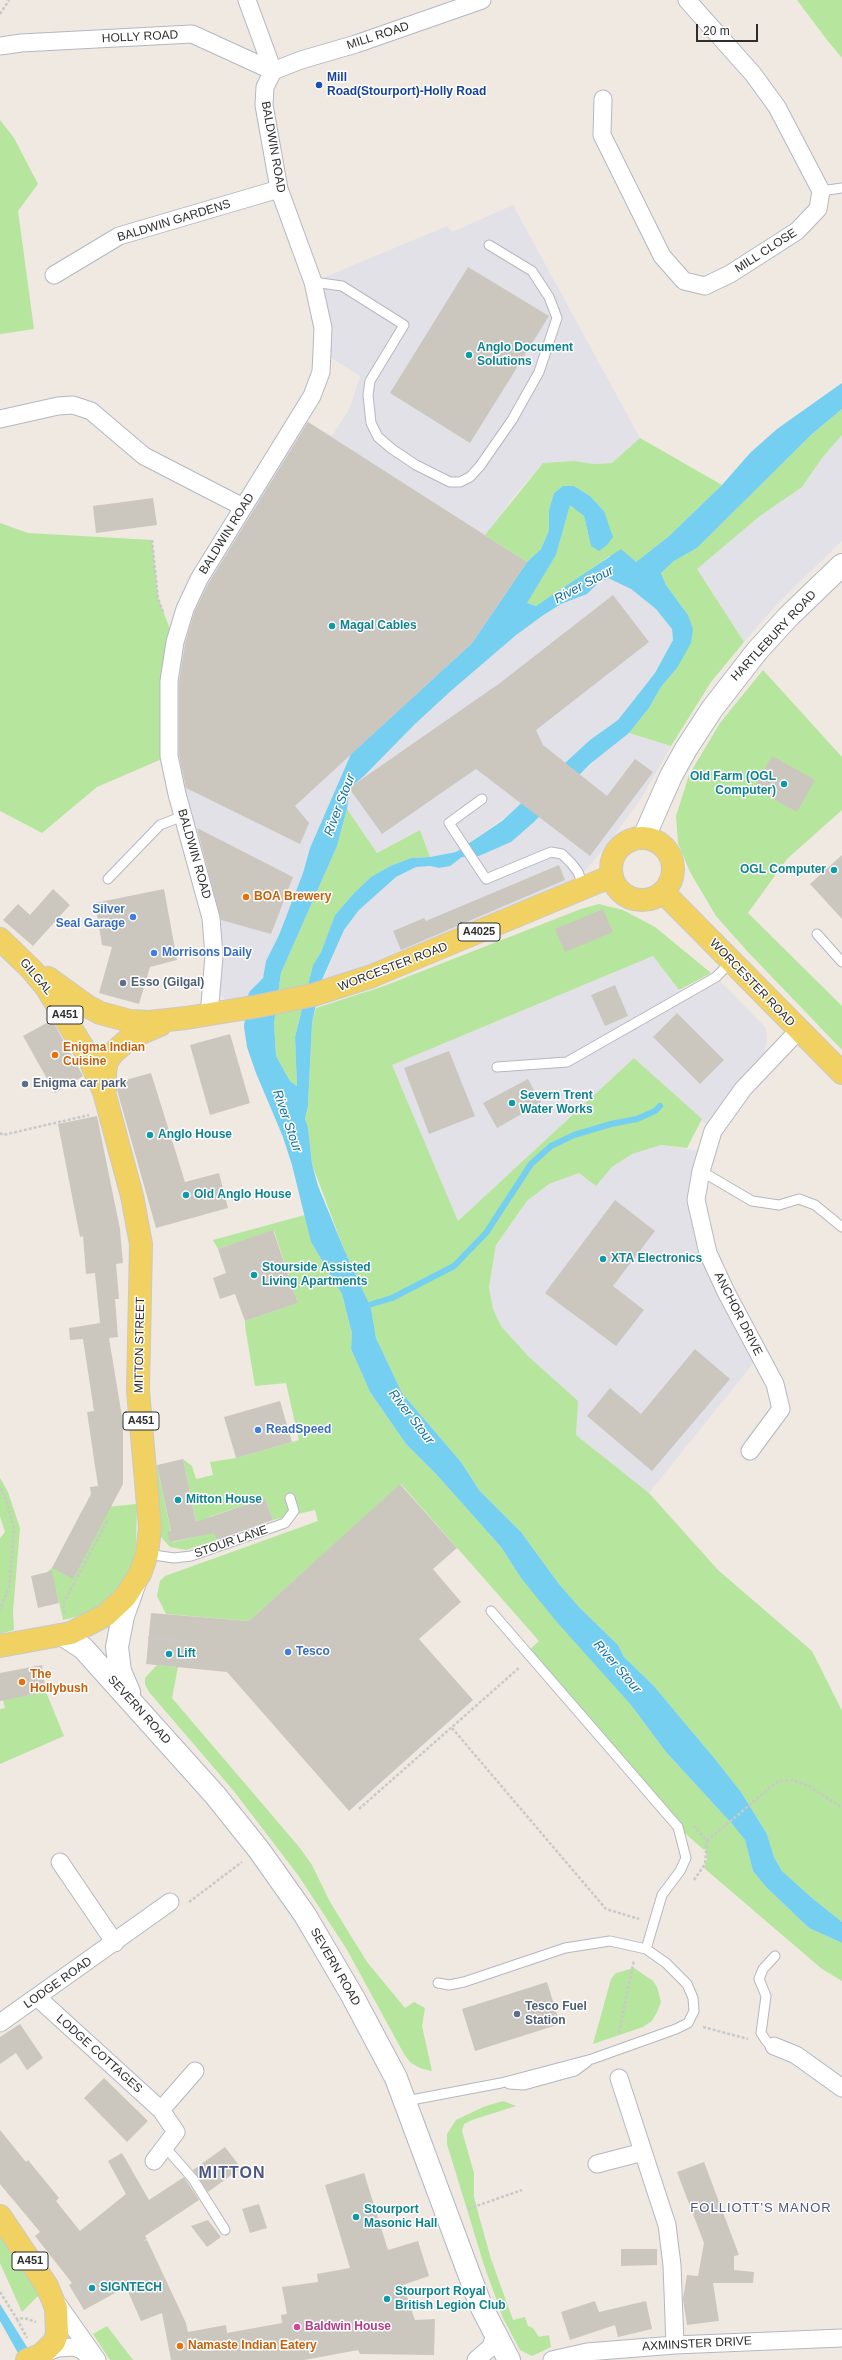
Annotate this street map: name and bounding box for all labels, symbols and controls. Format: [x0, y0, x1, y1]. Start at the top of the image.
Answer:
scale bar [698, 16, 760, 42]
street label: MILL ROAD [345, 19, 411, 53]
text: 20 m [703, 24, 730, 38]
street label: HOLLY ROAD [101, 28, 179, 46]
place label: Mill Road(Stourport)-Holly Road [327, 71, 486, 99]
marker: Mill Road(Stourport)-Holly Road [314, 80, 324, 90]
street label: BALDWIN ROAD [258, 100, 288, 194]
street label: BALDWIN GARDENS [116, 197, 232, 245]
street label: MILL CLOSE [732, 226, 800, 276]
place label: Anglo Document Solutions [477, 341, 573, 369]
marker: Anglo Document Solutions [464, 350, 474, 360]
street label: BALDWIN ROAD [196, 491, 258, 577]
water label: River Stour [552, 563, 616, 607]
street label: HARTLEBURY ROAD [728, 588, 820, 684]
place label: Magal Cables [340, 619, 417, 633]
marker: Magal Cables [327, 621, 337, 631]
place label: Old Farm (OGL Computer) [690, 770, 776, 798]
water label: River Stour [321, 772, 359, 838]
marker: Old Farm (OGL Computer) [779, 779, 789, 789]
street label: BALDWIN ROAD [174, 807, 214, 901]
place label: OGL Computer [740, 863, 826, 877]
marker: OGL Computer [829, 865, 839, 875]
place label: BOA Brewery [254, 890, 331, 904]
marker: BOA Brewery [241, 892, 251, 902]
place label: Silver Seal Garage [56, 903, 125, 931]
marker: Silver Seal Garage [128, 912, 138, 922]
road number: A4025 [458, 923, 500, 941]
street label: WORCESTER ROAD [707, 936, 797, 1030]
street label: WORCESTER ROAD [336, 939, 450, 995]
place label: Morrisons Daily [162, 946, 252, 960]
marker: Morrisons Daily [149, 948, 159, 958]
street label: GILGAL [17, 956, 55, 998]
place label: Esso (Gilgal) [131, 976, 204, 990]
marker: Esso (Gilgal) [118, 978, 128, 988]
road number: A451 [47, 1006, 83, 1024]
place label: Enigma Indian Cuisine [63, 1041, 145, 1069]
marker: Enigma Indian Cuisine [50, 1050, 60, 1060]
place label: Enigma car park [33, 1077, 126, 1091]
marker: Enigma car park [20, 1079, 30, 1089]
water label: River Stour [269, 1088, 305, 1154]
place label: Severn Trent Water Works [520, 1089, 593, 1117]
marker: Severn Trent Water Works [507, 1098, 517, 1108]
place label: Anglo House [158, 1128, 232, 1142]
marker: Anglo House [145, 1130, 155, 1140]
place label: Old Anglo House [194, 1188, 291, 1202]
marker: Old Anglo House [181, 1190, 191, 1200]
place label: XTA Electronics [611, 1252, 702, 1266]
marker: XTA Electronics [598, 1254, 608, 1264]
place label: Stourside Assisted Living Apartments [262, 1261, 371, 1289]
marker: Stourside Assisted Living Apartments [249, 1270, 259, 1280]
street label: ANCHOR DRIVE [711, 1270, 765, 1358]
street label: MITTON STREET [132, 1297, 148, 1393]
water label: River Stour [385, 1387, 437, 1447]
road number: A451 [123, 1412, 159, 1430]
place label: ReadSpeed [266, 1423, 331, 1437]
marker: ReadSpeed [253, 1425, 263, 1435]
place label: Mitton House [186, 1493, 262, 1507]
marker: Mitton House [173, 1495, 183, 1505]
street label: STOUR LANE [193, 1523, 269, 1561]
water label: River Stour [590, 1637, 644, 1697]
place label: Tesco [296, 1645, 330, 1659]
place label: Lift [177, 1647, 196, 1661]
marker: Tesco [283, 1647, 293, 1657]
marker: Lift [164, 1649, 174, 1659]
place label: The Hollybush [30, 1668, 88, 1696]
street label: SEVERN ROAD [104, 1673, 174, 1747]
marker: The Hollybush [17, 1677, 27, 1687]
street label: SEVERN ROAD [307, 1926, 363, 2008]
street label: LODGE ROAD [21, 1954, 95, 2012]
place label: Tesco Fuel Station [525, 2000, 587, 2028]
marker: Tesco Fuel Station [512, 2009, 522, 2019]
street label: LODGE COTTAGES [53, 2012, 145, 2096]
district label: MITTON [198, 2164, 266, 2184]
district label: FOLLIOTT'S MANOR [690, 2200, 832, 2216]
place label: Stourport Masonic Hall [364, 2203, 437, 2231]
marker: Stourport Masonic Hall [351, 2212, 361, 2222]
road number: A451 [12, 2252, 48, 2270]
place label: SIGNTECH [100, 2281, 162, 2295]
marker: SIGNTECH [87, 2283, 97, 2293]
place label: Stourport Royal British Legion Club [395, 2285, 506, 2313]
marker: Stourport Royal British Legion Club [382, 2294, 392, 2304]
place label: Baldwin House [305, 2320, 391, 2334]
marker: Baldwin House [292, 2322, 302, 2332]
street label: AXMINSTER DRIVE [642, 2334, 752, 2354]
place label: Namaste Indian Eatery [188, 2339, 317, 2353]
marker: Namaste Indian Eatery [175, 2341, 185, 2351]

